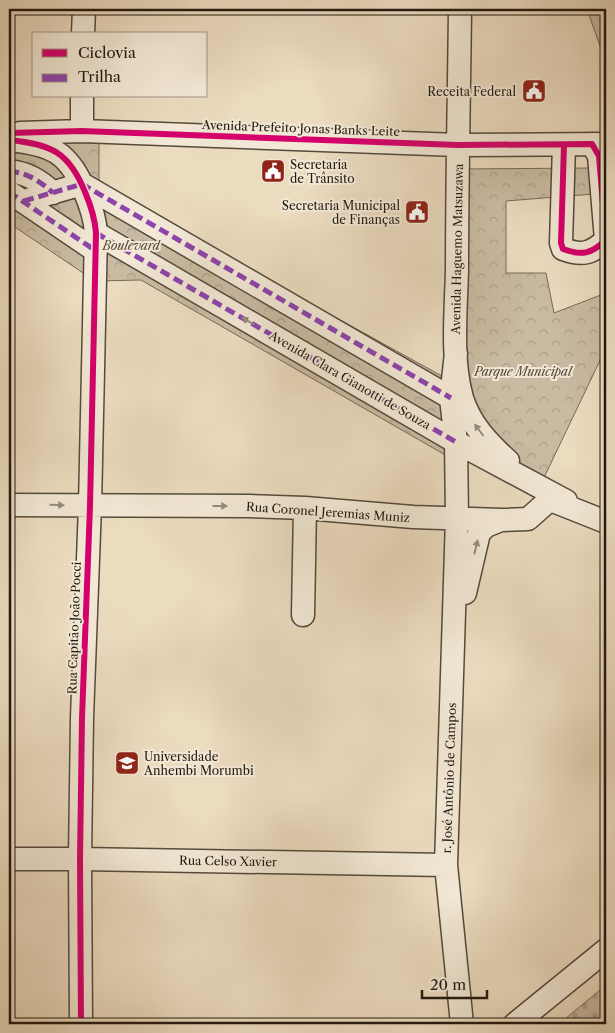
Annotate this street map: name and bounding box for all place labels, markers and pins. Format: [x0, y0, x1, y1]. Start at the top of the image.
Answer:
public building icon: Receita Federal [521, 78, 547, 104]
place label: Receita Federal [427, 84, 516, 99]
place label: Secretaria de Trânsito [290, 157, 355, 186]
public building icon: Secretaria de Trânsito [260, 158, 286, 184]
place label: Secretaria Municipal de Finanças [282, 198, 400, 227]
public building icon: Secretaria Municipal de Finanças [404, 199, 430, 225]
place label: Universidade Anhembi Morumbi [143, 749, 254, 778]
school or university icon: Universidade Anhembi Morumbi [114, 750, 140, 776]

